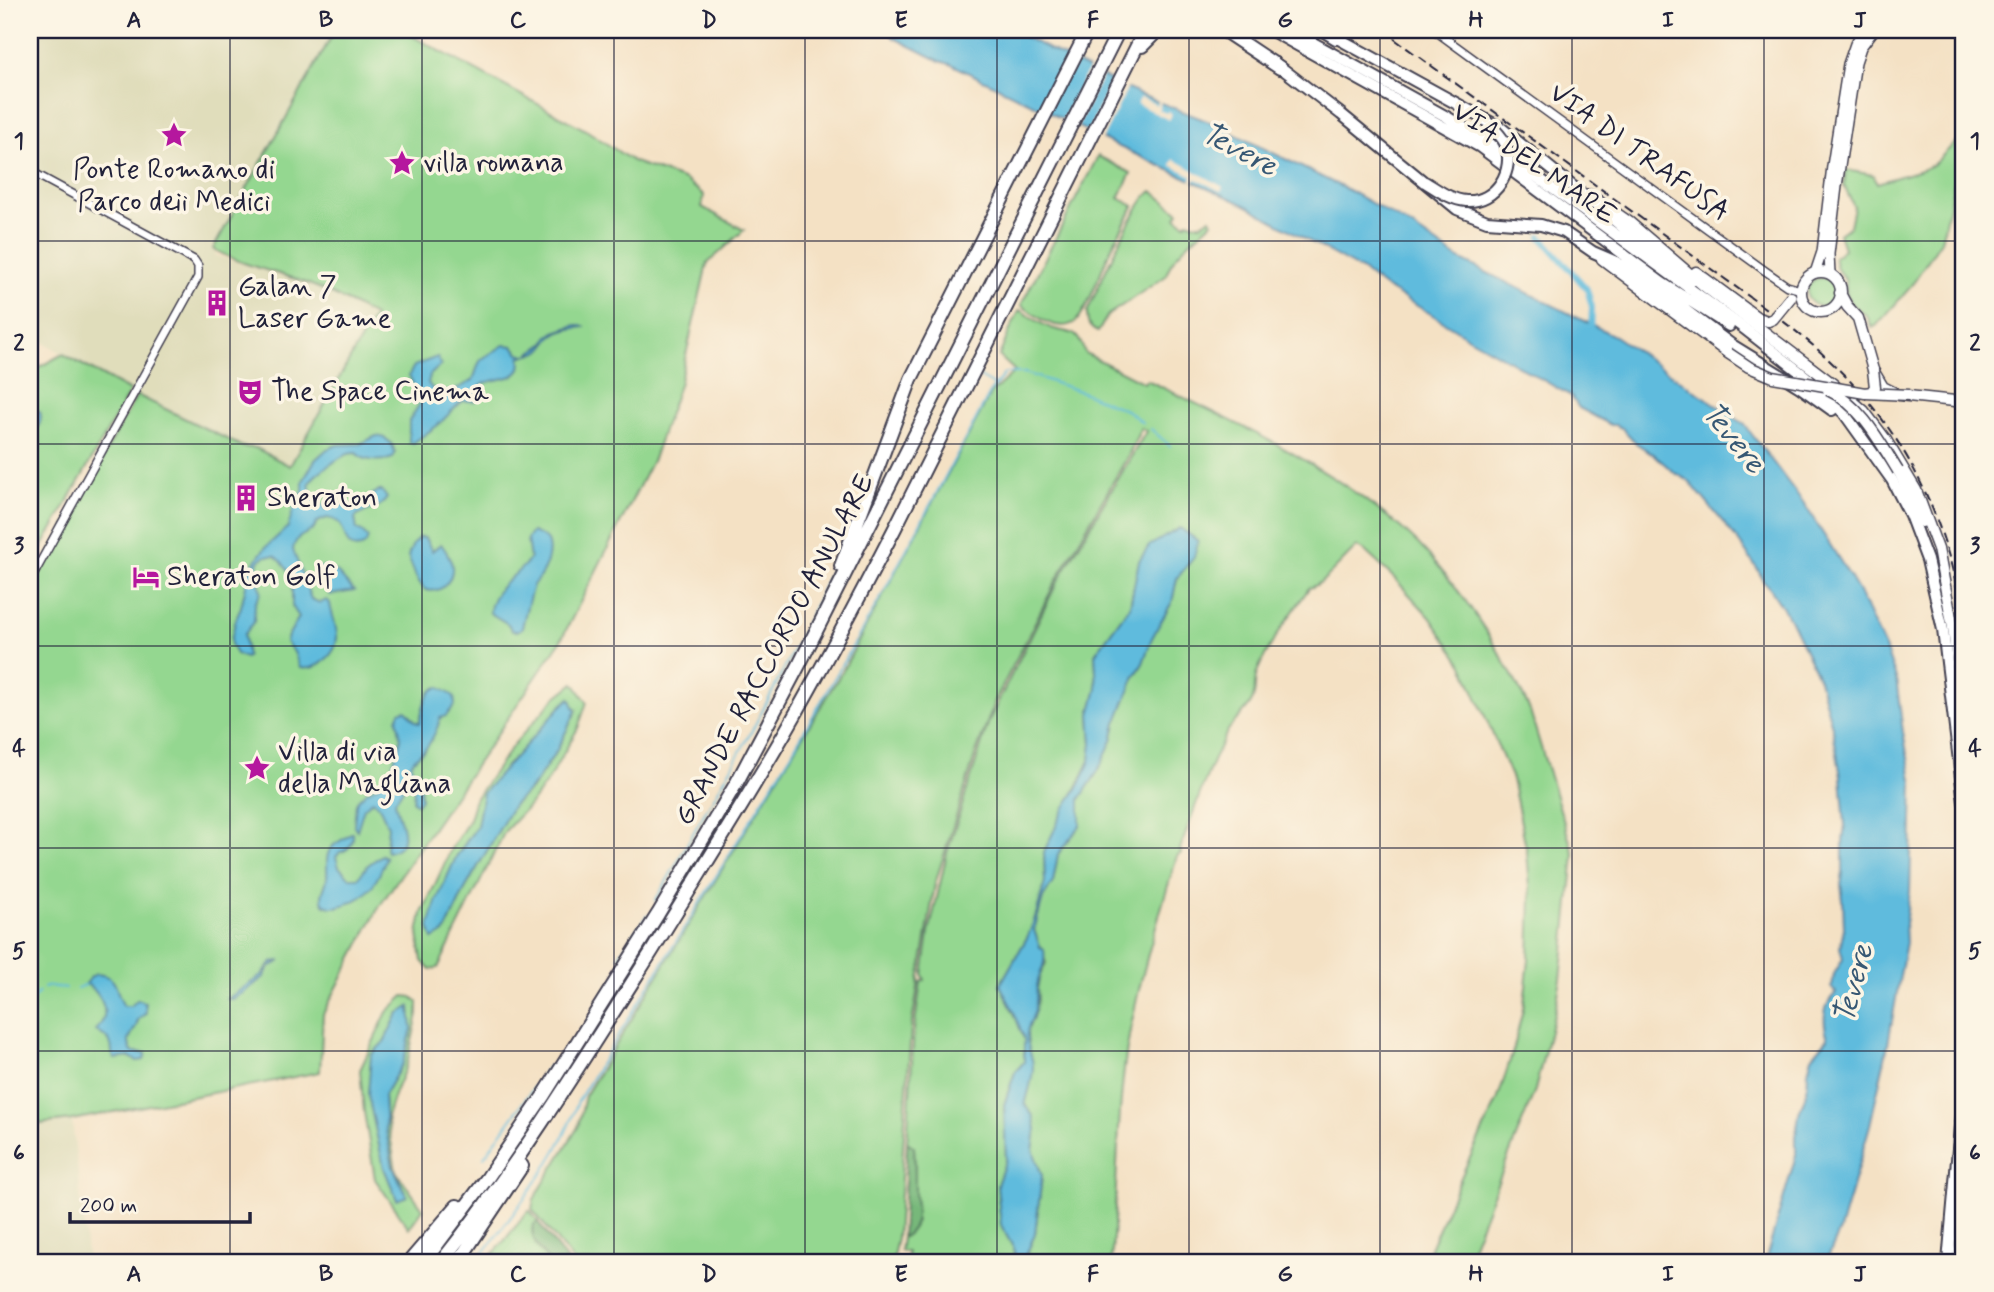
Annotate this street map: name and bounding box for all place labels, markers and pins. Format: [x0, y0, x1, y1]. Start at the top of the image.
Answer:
place icon: Ponte Romano di Parco deii Medici [159, 120, 189, 150]
place label: villa romana [423, 145, 564, 182]
place icon: villa romana [387, 148, 417, 178]
place label: Ponte Romano di Parco deii Medici [73, 152, 275, 221]
place label: Galan 7 Laser Game [238, 269, 391, 338]
building icon: Galan 7 Laser Game [202, 288, 232, 318]
place label: The Space Cinema [271, 374, 489, 411]
theatre icon: The Space Cinema [235, 377, 265, 407]
place label: Sheraton [267, 480, 377, 517]
building icon: Sheraton [231, 483, 261, 513]
place label: Sheraton Golf [167, 559, 335, 596]
hotel icon: Sheraton Golf [131, 562, 161, 592]
place label: Villa di via della Magliana [278, 734, 451, 806]
place icon: Villa di via della Magliana [242, 753, 272, 783]

